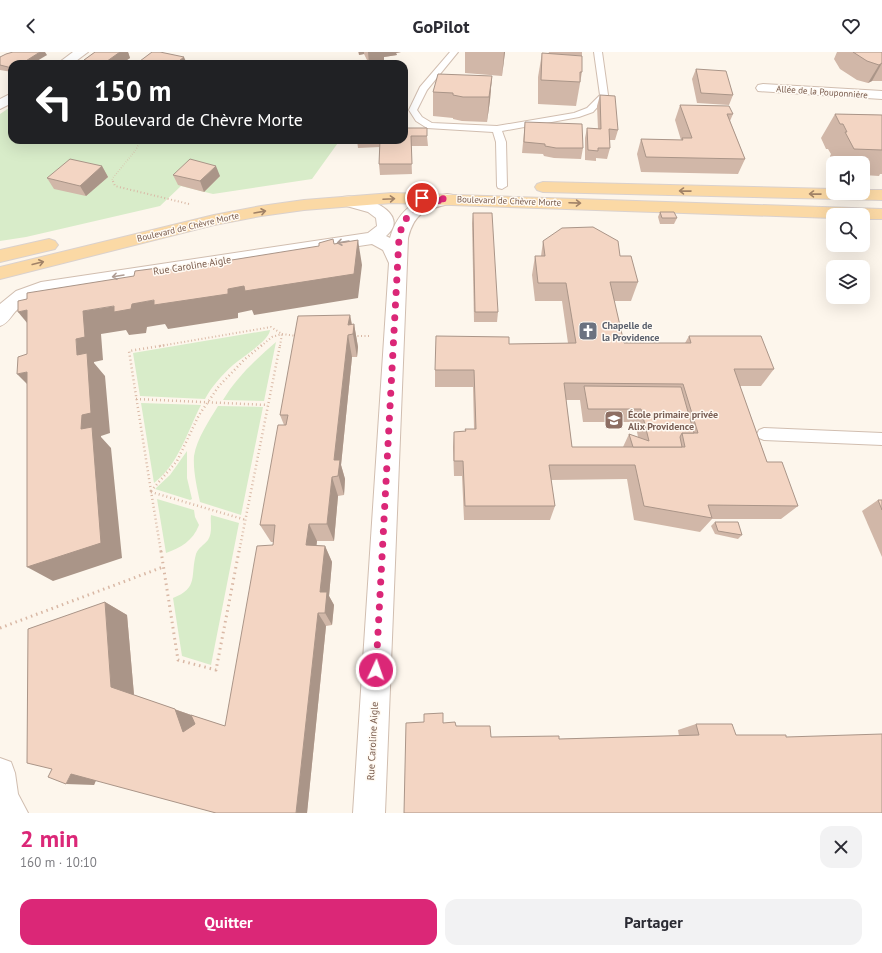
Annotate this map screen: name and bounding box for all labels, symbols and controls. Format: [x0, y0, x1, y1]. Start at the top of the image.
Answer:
icon: back [20, 15, 42, 37]
text: GoPilot [412, 15, 470, 38]
icon: heart [840, 15, 862, 37]
text: 150 m [94, 72, 171, 109]
icon: left [28, 76, 80, 128]
street label: Allée de la Pouponnière [776, 83, 869, 100]
text: Boulevard de Chèvre Morte [94, 108, 303, 131]
map controls [826, 156, 870, 304]
button: sound [826, 156, 870, 200]
pin [405, 181, 439, 215]
icon: arrive [411, 187, 433, 209]
one-way arrow [679, 187, 692, 194]
one-way arrow [809, 190, 822, 197]
street label: Boulevard de Chèvre Morte [457, 193, 562, 208]
one-way arrow [382, 195, 395, 202]
one-way arrow [568, 200, 581, 207]
one-way arrow [253, 207, 266, 215]
button: search [826, 208, 870, 252]
street label: Boulevard de Chèvre Morte [136, 209, 240, 244]
one-way arrow [337, 238, 350, 246]
street label: Rue Caroline Aigle [152, 253, 232, 278]
one-way arrow [31, 259, 44, 267]
button: layers [826, 260, 870, 304]
one-way arrow [111, 272, 124, 280]
place label: Chapelle de la Providence [602, 319, 659, 344]
church icon: Chapelle de la Providence [577, 320, 599, 342]
place label: École primaire privée Alix Providence [628, 408, 718, 433]
school or university icon: École primaire privée Alix Providence [603, 409, 625, 431]
position arrow [355, 649, 397, 691]
street label: Rue Caroline Aigle [364, 701, 381, 781]
text: 2 min [20, 823, 79, 854]
button: close [820, 826, 862, 868]
text: 160 m · 10:10 [20, 854, 97, 871]
button: Quitter [20, 899, 437, 945]
button: Partager [445, 899, 862, 945]

